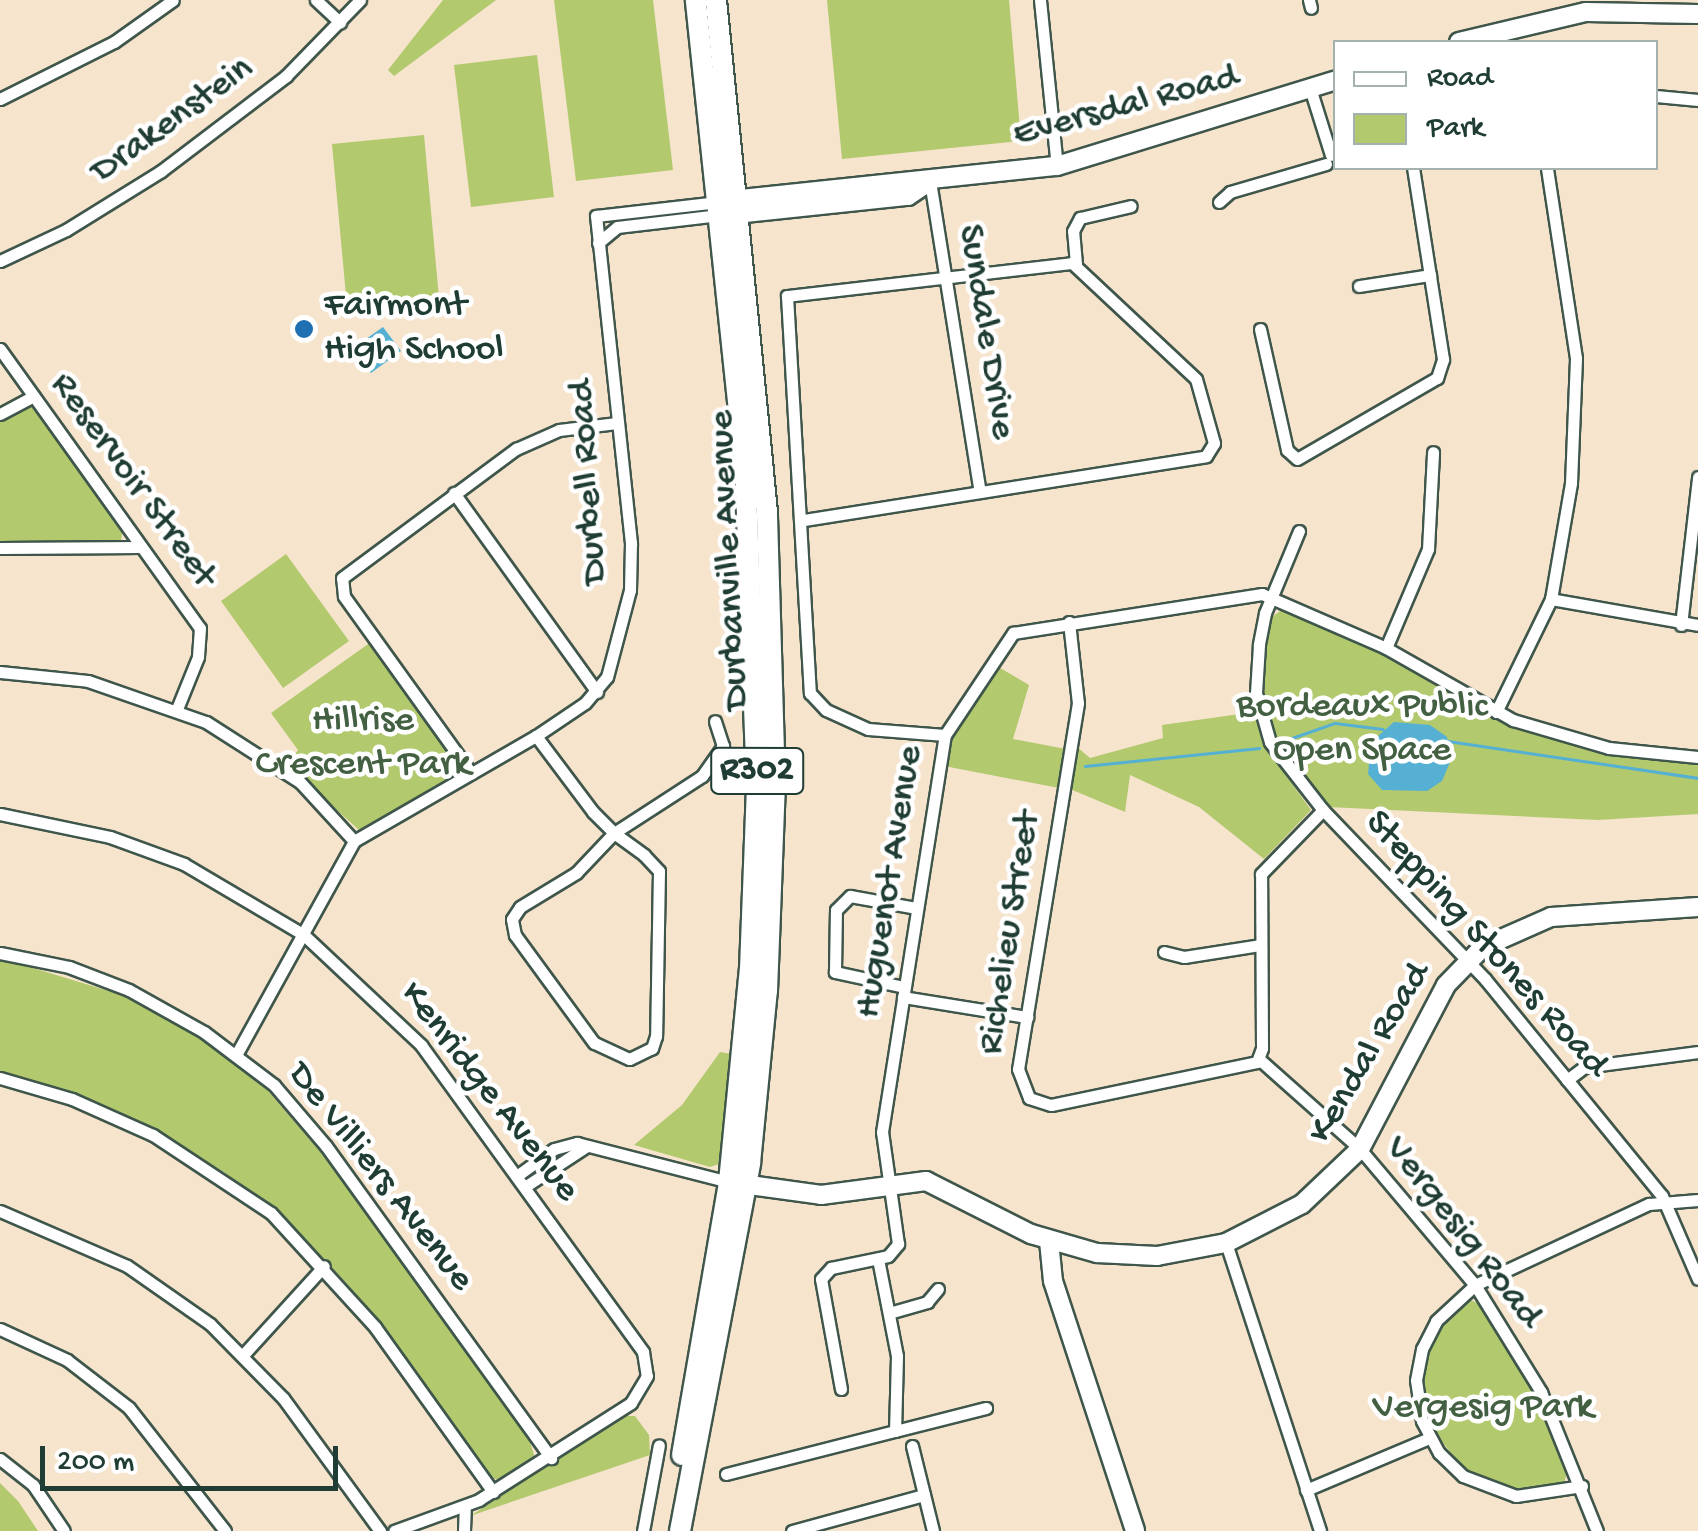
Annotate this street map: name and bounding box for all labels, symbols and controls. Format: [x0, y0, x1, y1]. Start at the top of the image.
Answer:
legend [1333, 40, 1658, 170]
street label: Drakenstein [83, 47, 263, 195]
street label: Eversdal Road [1008, 55, 1244, 159]
text: Road [1427, 62, 1493, 97]
text: Park [1427, 112, 1484, 147]
street label: Sundale Drive [946, 221, 1024, 443]
place label: Fairmont High School [324, 284, 504, 373]
marker: Fairmont High School [293, 318, 315, 340]
street label: Reservoir Street [39, 364, 225, 598]
street label: Durbell Road [560, 378, 620, 586]
street label: Durbanville Avenue [700, 409, 762, 711]
park label: Bordeaux Public Open Space [1237, 685, 1487, 774]
park label: Hillrise Crescent Park [255, 699, 471, 788]
road number: R302 [710, 741, 804, 801]
street label: Huguenot Avenue [847, 743, 935, 1021]
street label: Stepping Stones Road [1353, 802, 1617, 1088]
street label: Richelieu Street [969, 808, 1053, 1058]
street label: Kendal Road [1299, 956, 1443, 1152]
street label: Kenridge Avenue [388, 974, 588, 1212]
street label: De Villiers Avenue [275, 1054, 483, 1302]
street label: Vergesig Road [1373, 1128, 1551, 1338]
park label: Vergesig Park [1373, 1386, 1593, 1432]
scale bar [45, 1426, 342, 1488]
text: 200 m [57, 1446, 134, 1481]

